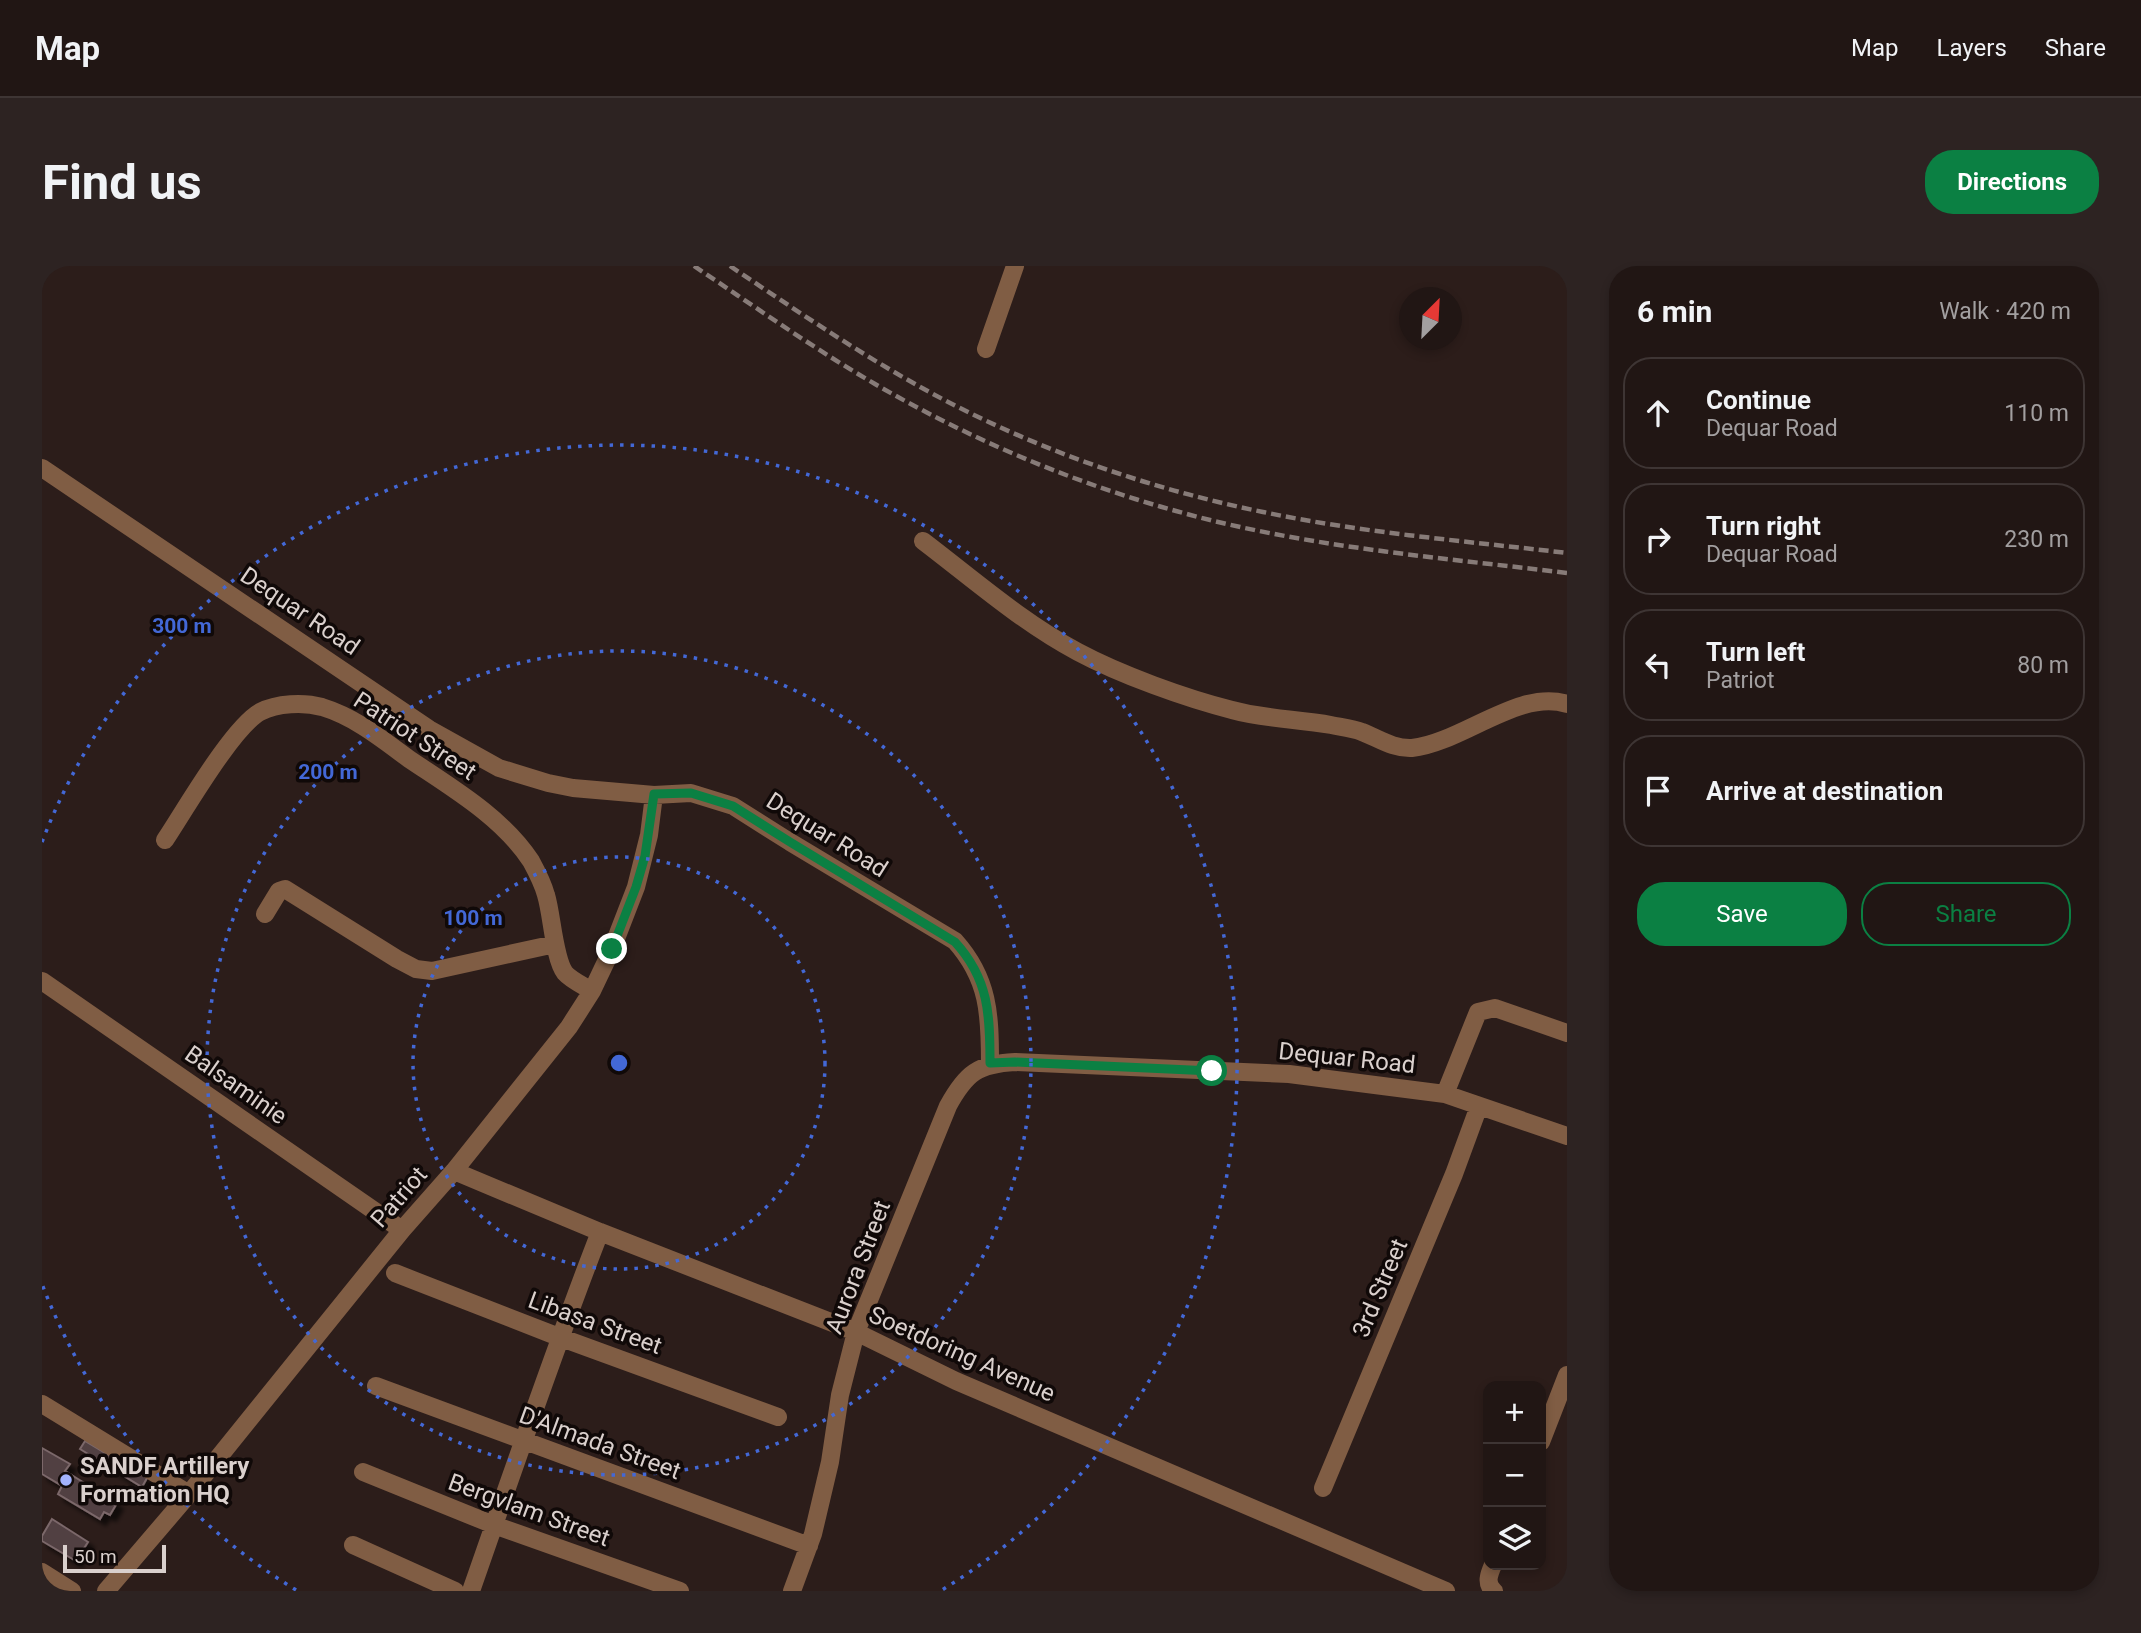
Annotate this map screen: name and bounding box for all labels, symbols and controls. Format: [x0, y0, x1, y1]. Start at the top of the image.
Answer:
text: Map [35, 29, 100, 68]
text: Map [1851, 34, 1899, 62]
text: Layers [1937, 34, 2007, 62]
text: Share [2045, 34, 2106, 62]
button: Directions [1925, 150, 2099, 214]
text: Find us [42, 154, 202, 211]
north arrow [1399, 287, 1462, 350]
text: 6 min [1637, 294, 1712, 329]
text: Walk · 420 m [1939, 298, 2071, 325]
text: Continue [1706, 385, 1811, 415]
icon: ahead [1639, 394, 1677, 432]
text: 110 m [2004, 400, 2069, 427]
text: Dequar Road [1706, 415, 1838, 442]
text: Turn right [1706, 511, 1821, 541]
icon: right [1639, 520, 1677, 558]
text: 230 m [2004, 526, 2069, 553]
text: Dequar Road [1706, 541, 1838, 568]
street label: Dequar Road [235, 561, 365, 661]
text: 300 m [152, 614, 212, 638]
text: Turn left [1706, 637, 1805, 667]
icon: left [1639, 646, 1677, 684]
text: 80 m [2017, 652, 2069, 679]
text: Patriot [1706, 667, 1774, 694]
street label: Patriot Street [348, 686, 482, 786]
text: 200 m [298, 760, 358, 784]
icon: arrive [1639, 772, 1677, 810]
text: Arrive at destination [1706, 776, 1943, 806]
street label: Dequar Road [761, 787, 893, 883]
button: Save [1637, 882, 1847, 946]
button: Share [1861, 882, 2071, 946]
text: 100 m [443, 906, 503, 930]
route end [596, 933, 627, 964]
street label: Dequar Road [1277, 1037, 1417, 1079]
street label: Balsaminie [180, 1040, 292, 1130]
centre of rings [607, 1051, 631, 1075]
route start [1196, 1055, 1227, 1086]
street label: Patriot [365, 1161, 433, 1233]
street label: Aurora Street [820, 1196, 896, 1338]
street label: 3rd Street [1347, 1234, 1413, 1341]
street label: Libasa Street [524, 1286, 666, 1360]
street label: Soetdoring Avenue [865, 1300, 1059, 1408]
map controls [1483, 1381, 1546, 1570]
button: + [1483, 1381, 1546, 1444]
street label: D'Almada Street [515, 1401, 685, 1485]
button: − [1483, 1444, 1546, 1507]
place label: SANDF Artillery Formation HQ [80, 1452, 250, 1508]
street label: Bergvlam Street [444, 1468, 614, 1552]
marker: SANDF Artillery Formation HQ [58, 1472, 74, 1488]
button: layers [1483, 1507, 1546, 1570]
scale bar [63, 1542, 166, 1574]
text: 50 m [74, 1545, 117, 1568]

